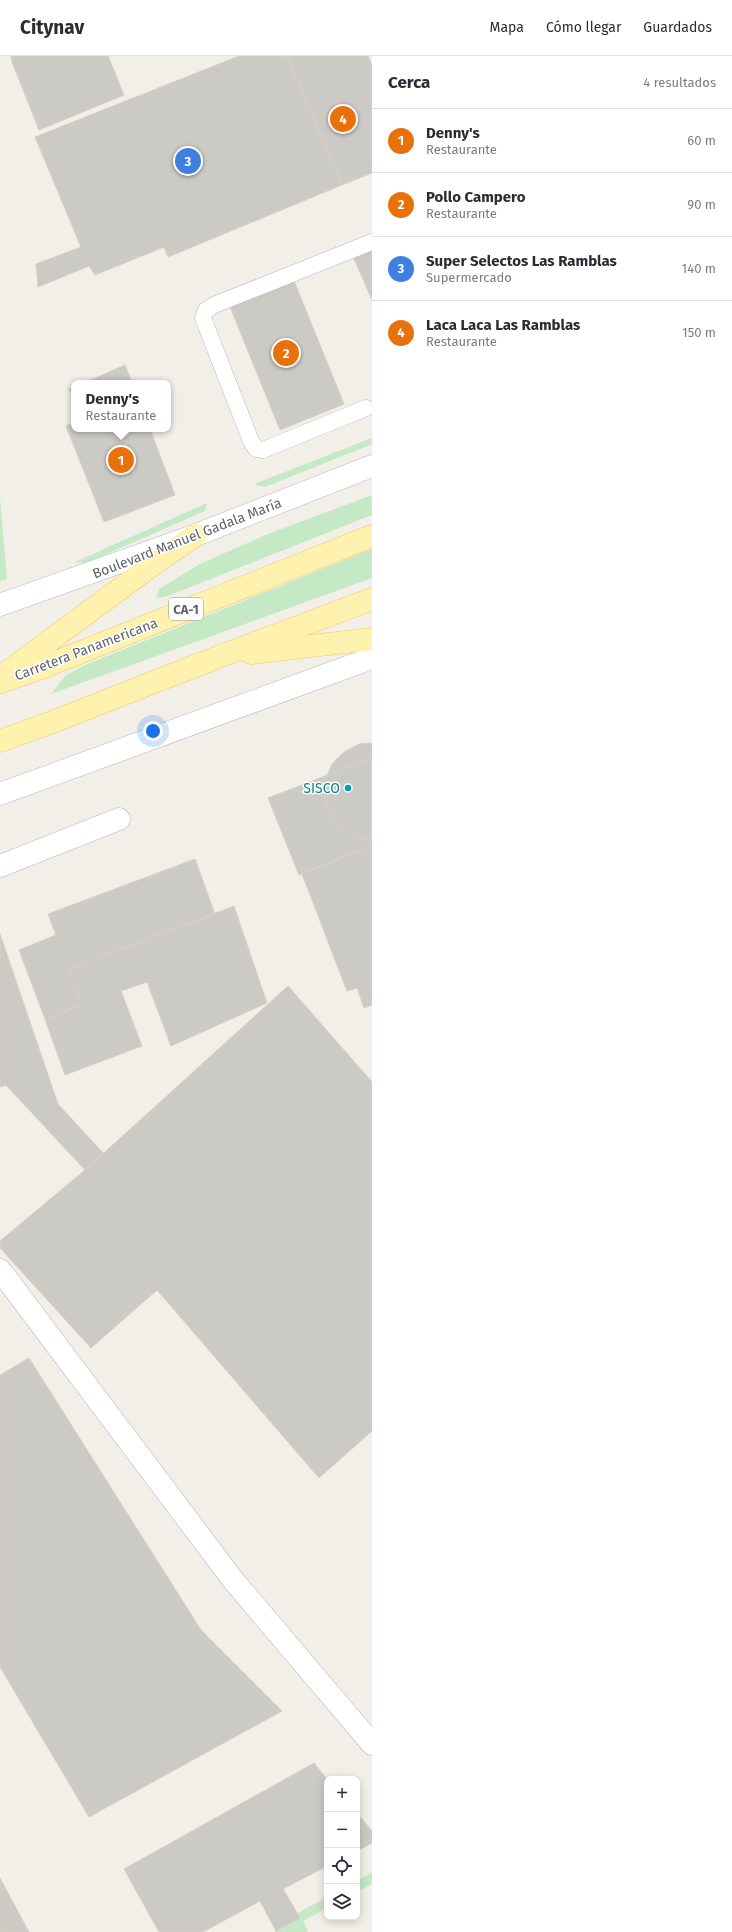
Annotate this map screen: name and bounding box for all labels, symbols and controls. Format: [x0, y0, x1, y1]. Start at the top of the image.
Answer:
text: Citynav [20, 16, 84, 39]
text: Mapa [490, 19, 524, 36]
text: Cómo llegar [546, 19, 621, 36]
text: Guardados [643, 19, 712, 36]
text: Cerca [388, 72, 430, 93]
text: 4 resultados [643, 75, 716, 90]
pin: 4 [330, 104, 356, 134]
text: Denny's [426, 124, 480, 142]
text: 1 [398, 133, 404, 148]
text: 60 m [687, 133, 716, 148]
text: Restaurante [426, 142, 497, 157]
pin: 3 [175, 146, 201, 176]
text: Pollo Campero [426, 188, 525, 206]
text: 2 [398, 197, 404, 212]
text: 90 m [687, 197, 716, 212]
text: Restaurante [426, 206, 497, 221]
text: Super Selectos Las Ramblas [426, 252, 617, 270]
text: 3 [398, 261, 404, 276]
text: 140 m [682, 261, 716, 276]
text: Supermercado [426, 270, 512, 285]
text: Laca Laca Las Ramblas [426, 316, 580, 334]
text: 4 [397, 325, 405, 340]
text: 150 m [682, 325, 716, 340]
text: Restaurante [426, 334, 497, 349]
pin: 2 [273, 338, 299, 368]
popup [71, 380, 171, 432]
text: Denny's [86, 390, 139, 408]
text: Restaurante [86, 408, 156, 423]
pin: 1 [108, 445, 134, 475]
street label: Boulevard Manuel Gadala María [90, 494, 284, 582]
road number: CA-1 [169, 598, 203, 620]
street label: Carretera Panamericana [12, 614, 160, 685]
your location [143, 721, 163, 741]
place label: SISCO [303, 780, 340, 797]
marker: SISCO [343, 783, 353, 793]
map controls [324, 1776, 360, 1920]
button: + [324, 1776, 360, 1812]
button: − [324, 1812, 360, 1848]
button: locate [324, 1848, 360, 1884]
button: layers [324, 1884, 360, 1920]

